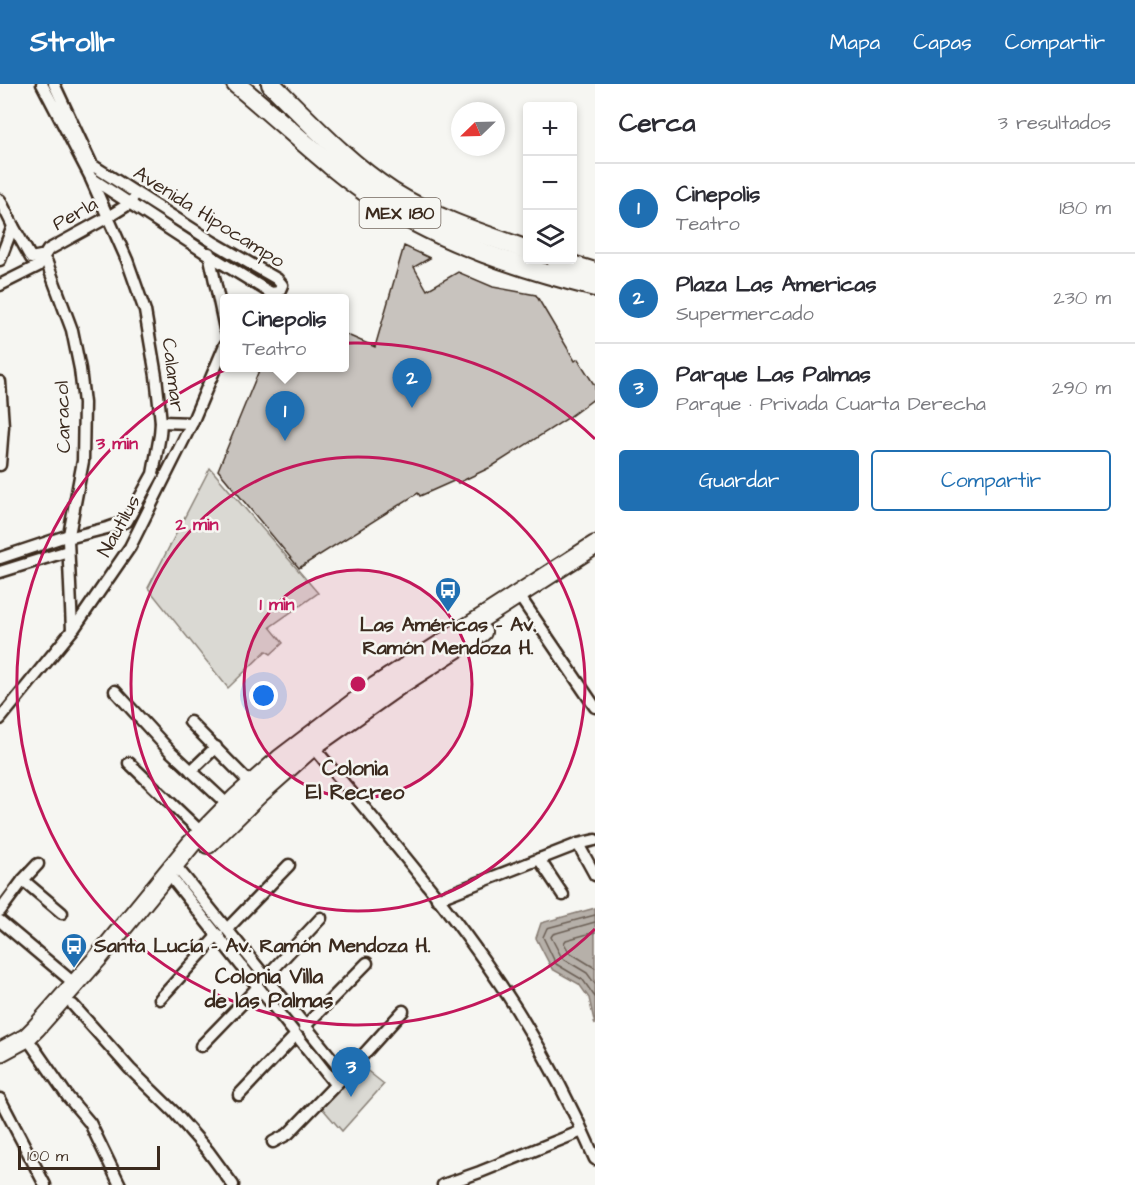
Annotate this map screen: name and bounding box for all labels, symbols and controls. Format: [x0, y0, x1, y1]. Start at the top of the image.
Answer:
text: Strollr [30, 23, 115, 62]
text: Mapa [830, 28, 880, 57]
text: Capas [913, 28, 972, 57]
text: Compartir [1005, 28, 1105, 57]
north arrow [451, 102, 505, 156]
map controls [523, 102, 577, 264]
button: + [523, 102, 577, 156]
text: Cerca [619, 105, 696, 141]
text: 3 resultados [998, 109, 1111, 137]
button: − [523, 156, 577, 210]
street label: Avenida Hipocampo [128, 159, 290, 275]
text: Cinepolis [676, 179, 760, 210]
street label: Perla [47, 190, 103, 238]
text: 1 [637, 194, 640, 222]
text: 180 m [1059, 194, 1111, 222]
road number: MEX 180 [360, 198, 440, 228]
button: layers [523, 210, 577, 264]
text: Teatro [676, 210, 740, 238]
text: Plaza Las Americas [676, 269, 877, 300]
text: 2 [633, 284, 644, 312]
text: 230 m [1053, 284, 1111, 312]
popup [220, 294, 349, 372]
text: Supermercado [676, 300, 814, 328]
text: Cinepolis [242, 304, 327, 335]
text: Teatro [242, 335, 306, 363]
street label: Calamar [155, 336, 191, 414]
pin: 2 [392, 358, 432, 408]
text: Parque Las Palmas [676, 359, 871, 390]
text: 3 [633, 374, 644, 402]
text: 290 m [1052, 374, 1111, 402]
street label: Caracol [48, 380, 78, 454]
text: Parque · Privada Cuarta Derecha [676, 390, 986, 418]
pin: 1 [266, 392, 304, 441]
text: 3 min [95, 431, 138, 456]
button: Guardar [619, 450, 859, 511]
button: Compartir [871, 450, 1111, 511]
street label: Nautilus [90, 490, 148, 562]
text: 2 min [174, 512, 219, 537]
bus stop icon: Las Américas - Av. Ramón Mendoza H. [433, 575, 463, 613]
text: 1 min [259, 592, 295, 617]
place label: Las Américas - Av. Ramón Mendoza H. [360, 611, 536, 662]
centre of rings [348, 674, 368, 694]
your location [249, 681, 278, 710]
district label: Colonia El Recreo [306, 754, 404, 807]
bus stop icon: Santa Lucía - Av. Ramón Mendoza H. [59, 931, 89, 969]
place label: Santa Lucía - Av. Ramón Mendoza H. [93, 932, 431, 960]
district label: Colonia Villa de las Palmas [204, 962, 334, 1015]
pin: 3 [332, 1048, 370, 1097]
scale bar [18, 1143, 160, 1170]
text: 100 m [27, 1145, 68, 1167]

